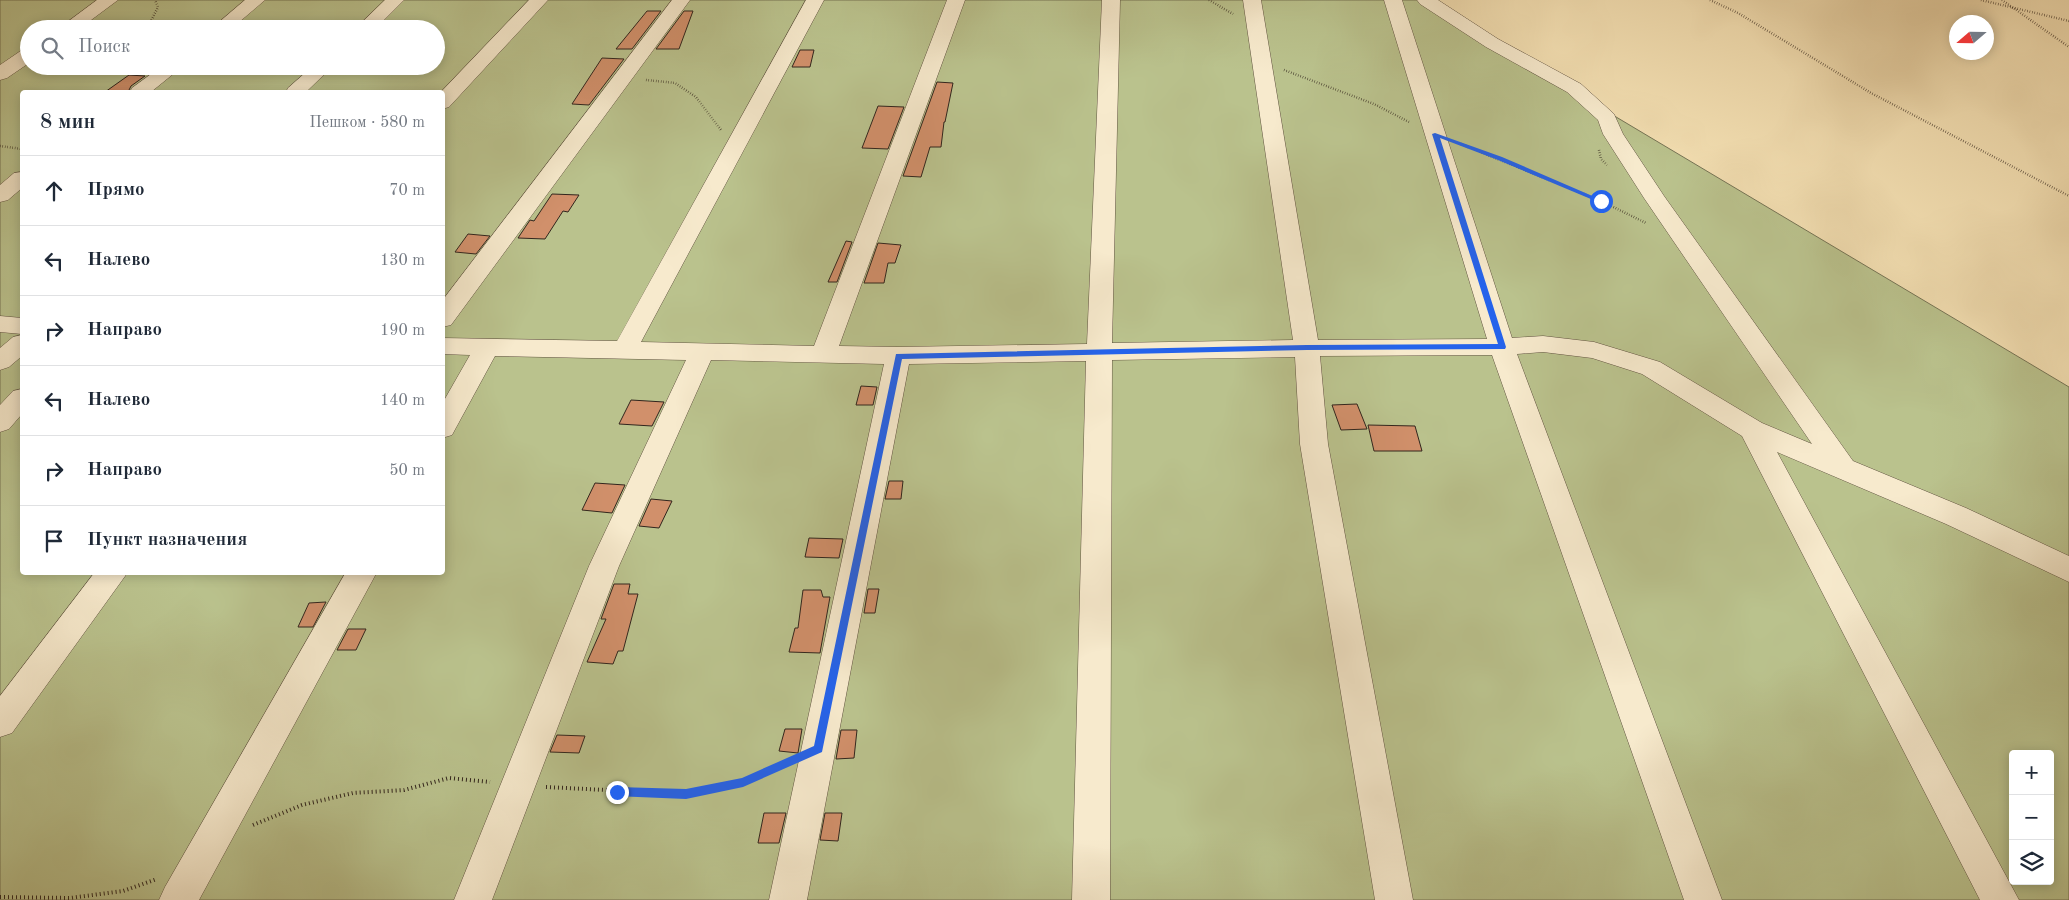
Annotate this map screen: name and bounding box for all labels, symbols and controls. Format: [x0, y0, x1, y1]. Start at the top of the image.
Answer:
north arrow [1949, 15, 1994, 60]
search box [20, 20, 445, 75]
icon: search [38, 34, 66, 62]
text: Поиск [78, 38, 130, 57]
text: 8 мин [40, 112, 95, 133]
text: Пешком · 580 m [309, 115, 425, 131]
icon: ahead [40, 177, 68, 205]
text: Прямо [87, 181, 145, 200]
text: 70 m [389, 183, 425, 199]
route start [1590, 190, 1613, 213]
icon: left [40, 247, 68, 275]
text: Налево [87, 251, 150, 270]
text: 130 m [380, 253, 425, 269]
icon: right [40, 317, 68, 345]
text: Направо [87, 321, 162, 340]
text: 190 m [380, 323, 425, 339]
icon: left [40, 387, 68, 415]
text: Налево [87, 391, 150, 410]
text: 140 m [380, 393, 425, 409]
icon: right [40, 457, 68, 485]
text: Направо [87, 461, 162, 480]
text: 50 m [389, 463, 425, 479]
icon: arrive [40, 527, 68, 555]
text: Пункт назначения [87, 531, 247, 550]
map controls [2009, 750, 2054, 885]
button: + [2009, 750, 2054, 795]
route end [606, 781, 629, 804]
button: − [2009, 795, 2054, 840]
button: layers [2009, 840, 2054, 885]

